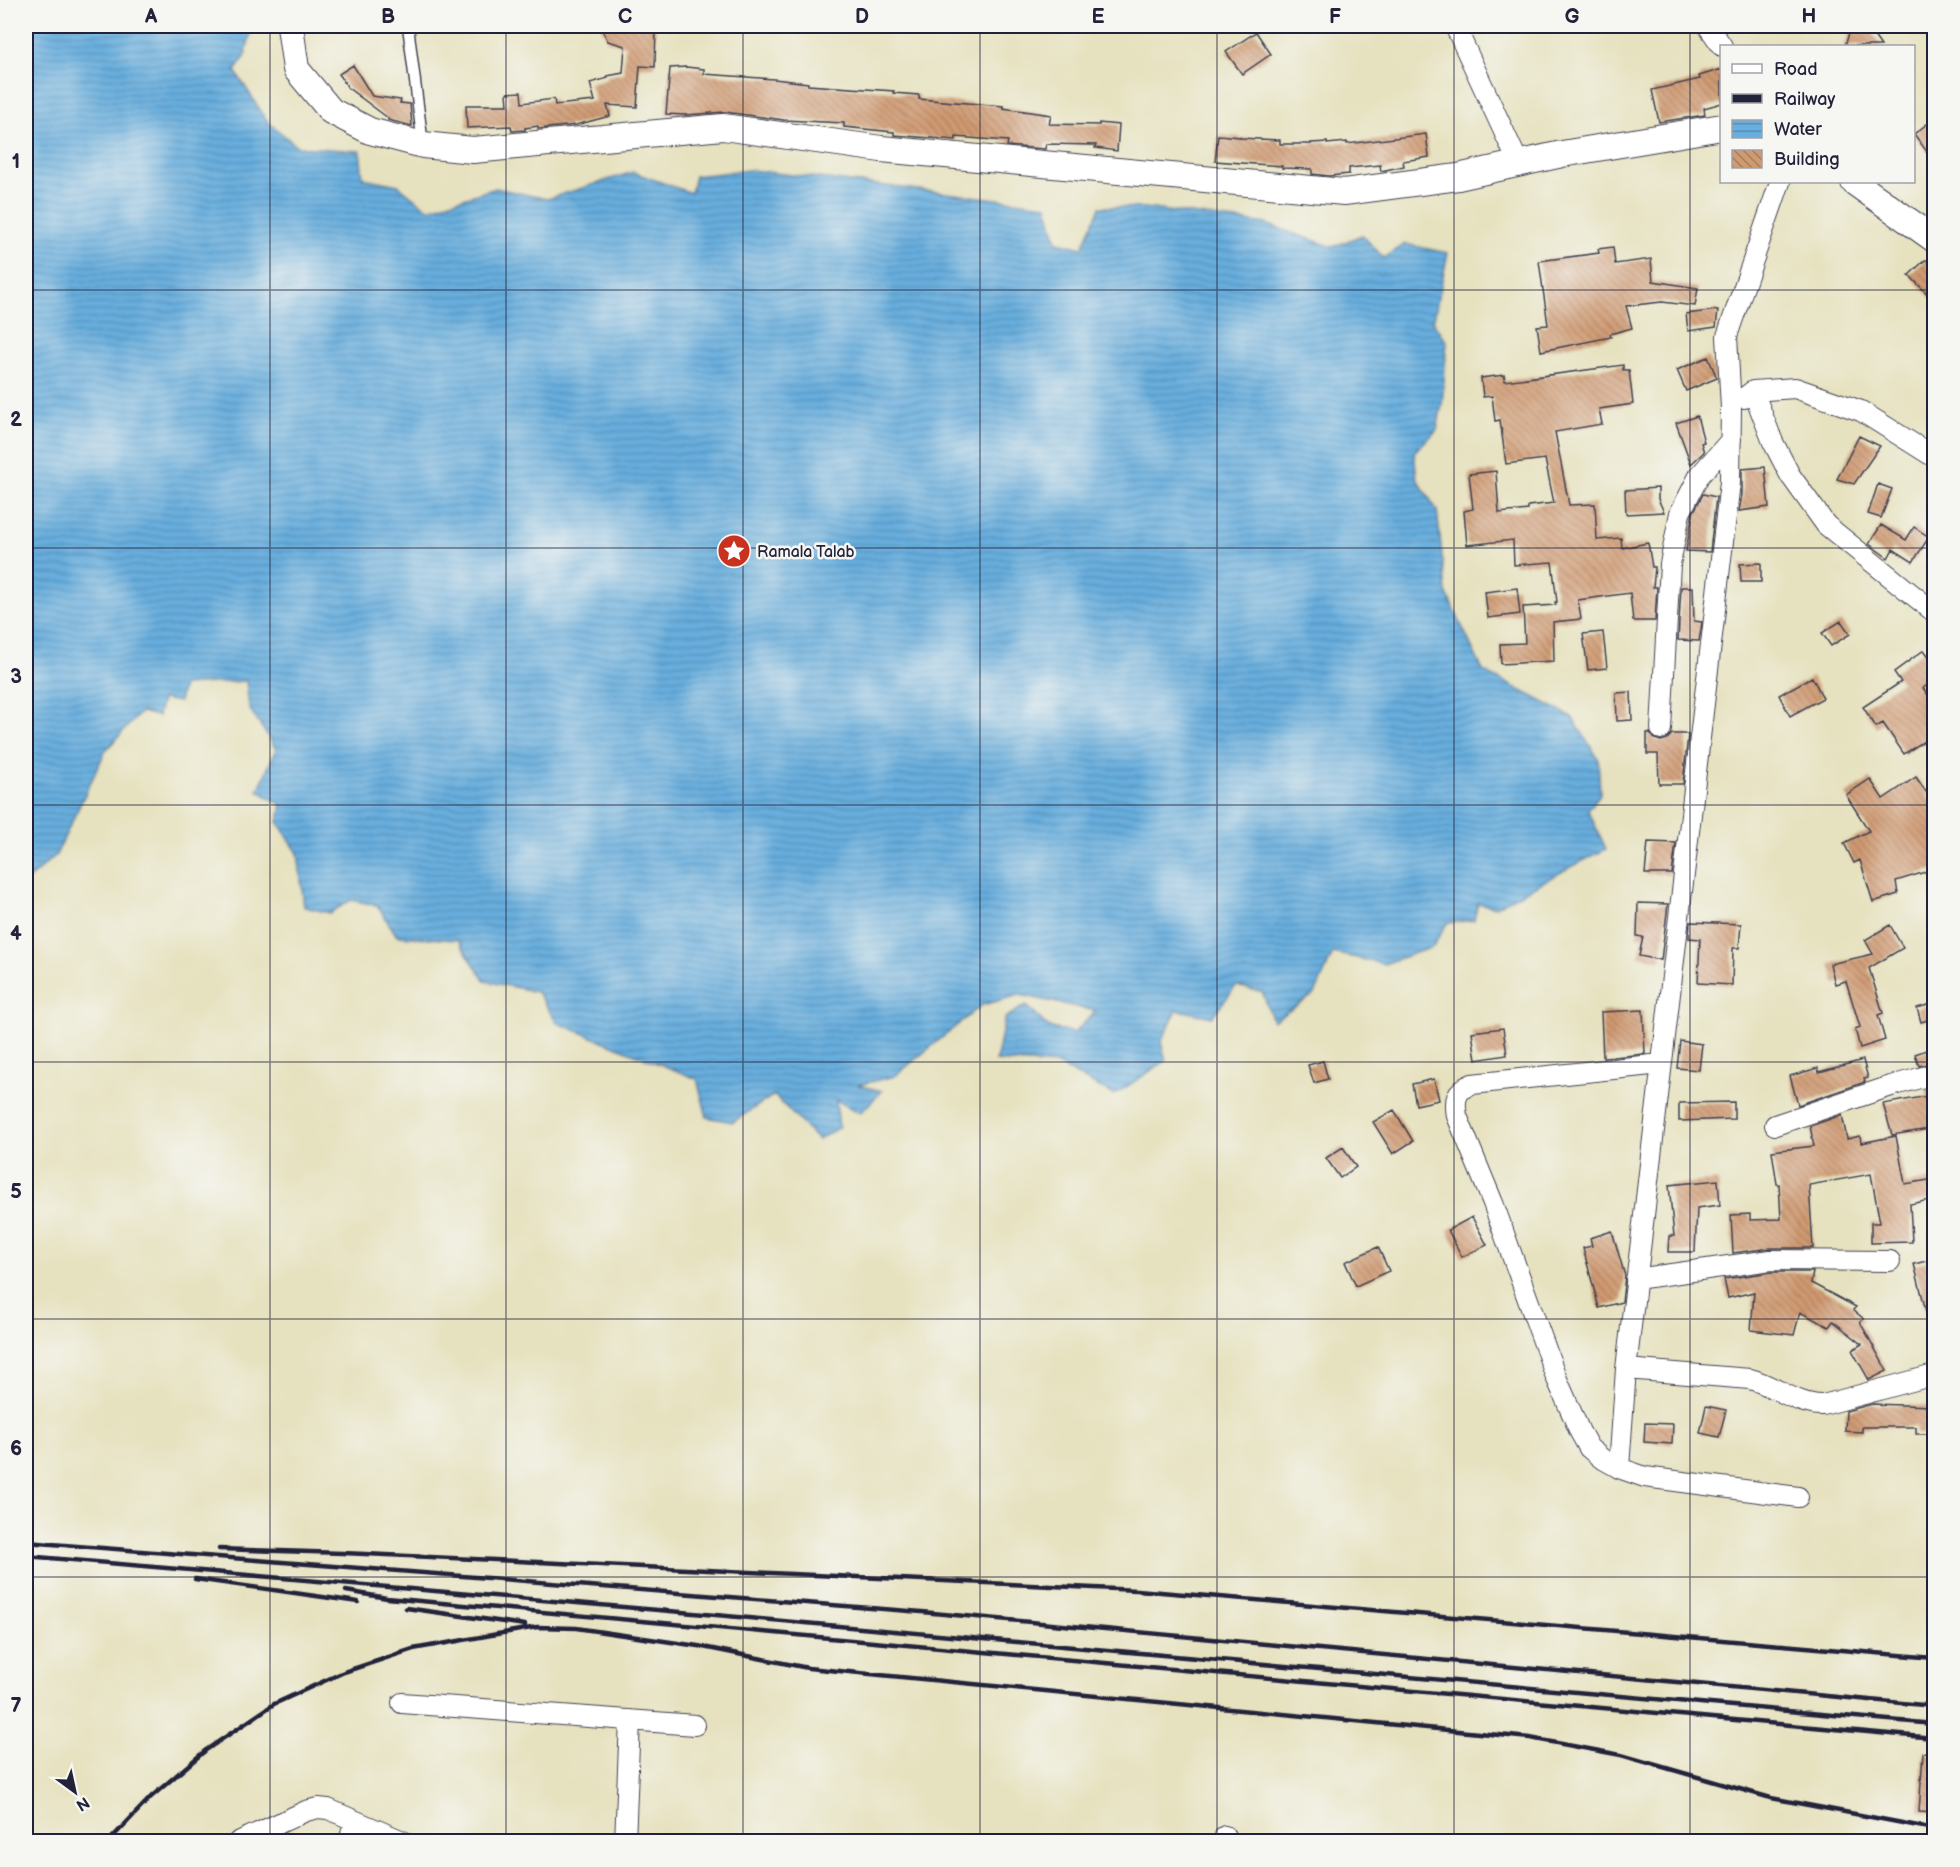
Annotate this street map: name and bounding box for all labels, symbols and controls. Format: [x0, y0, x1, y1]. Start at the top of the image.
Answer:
text: A [144, 5, 158, 29]
text: B [381, 5, 395, 29]
text: C [618, 5, 632, 29]
text: D [855, 5, 869, 29]
text: E [1092, 5, 1105, 29]
text: F [1329, 5, 1341, 29]
text: G [1565, 5, 1580, 29]
text: H [1802, 5, 1816, 29]
legend [1720, 45, 1915, 183]
text: Road [1774, 59, 1818, 80]
text: Railway [1774, 89, 1836, 110]
text: Water [1774, 119, 1822, 140]
text: Building [1774, 149, 1840, 170]
text: 1 [12, 150, 20, 174]
text: 2 [10, 408, 22, 432]
place icon: Ramala Talab [716, 533, 752, 569]
place label: Ramala Talab [757, 543, 855, 562]
text: 3 [10, 665, 22, 689]
text: 4 [10, 922, 22, 946]
text: 5 [10, 1180, 22, 1204]
text: 6 [10, 1437, 22, 1461]
text: 7 [10, 1694, 22, 1718]
north arrow [45, 1762, 105, 1822]
text: N [72, 1792, 93, 1815]

